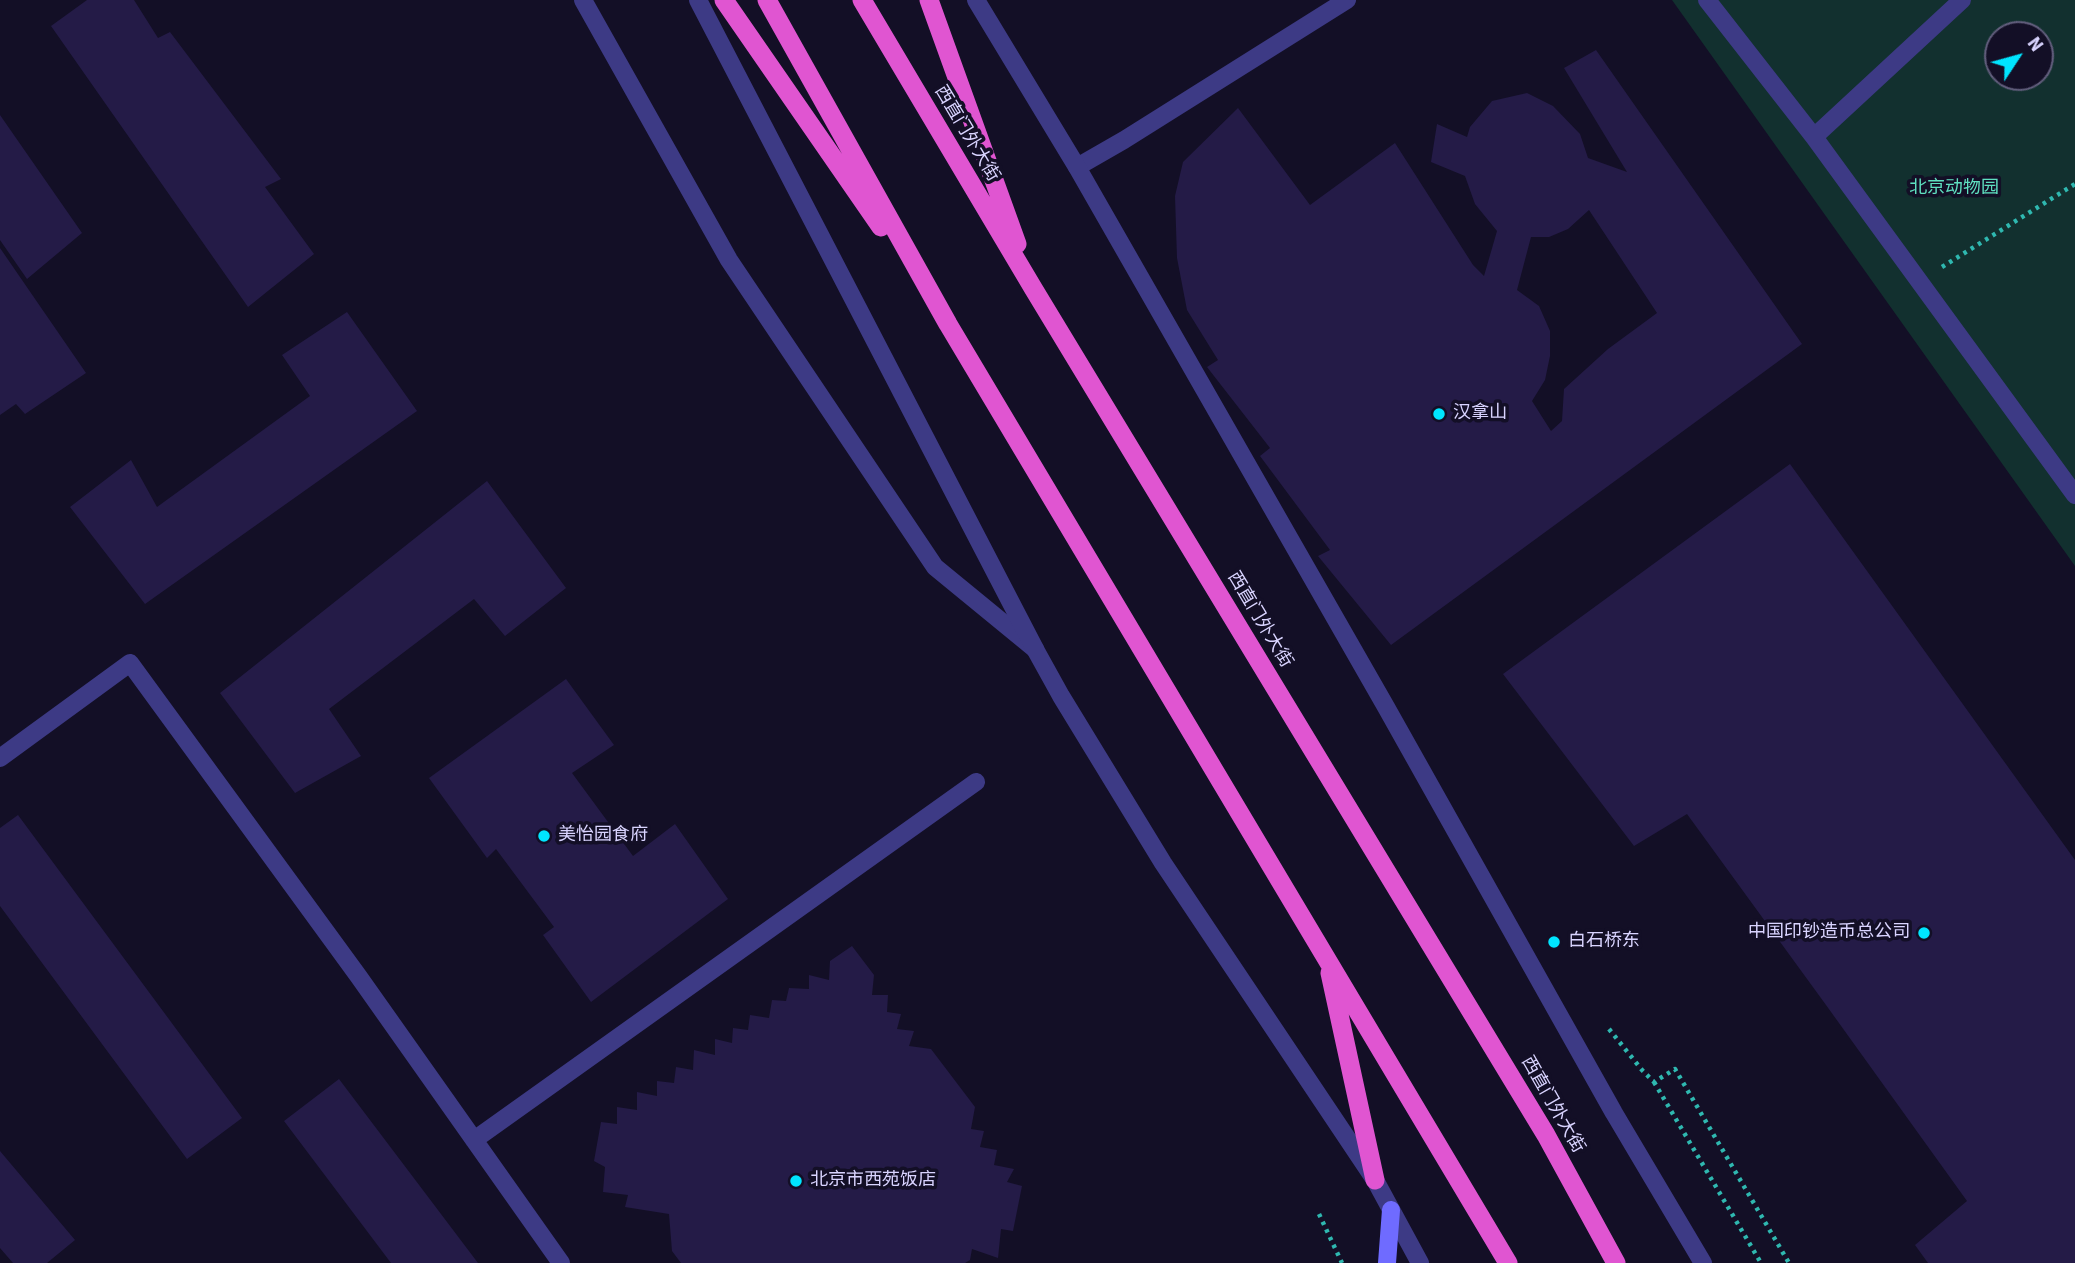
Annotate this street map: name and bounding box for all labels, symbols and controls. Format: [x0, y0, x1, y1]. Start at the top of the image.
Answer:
north arrow [1984, 21, 2054, 91]
text: N [2020, 31, 2049, 58]
street label: 西直门外大街 [929, 82, 1003, 186]
park label: 北京动物园 [1909, 178, 1999, 200]
place label: 汉拿山 [1453, 403, 1507, 425]
marker: 汉拿山 [1431, 406, 1447, 422]
street label: 西直门外大街 [1222, 568, 1296, 672]
place label: 美怡园食府 [558, 825, 648, 847]
marker: 美怡园食府 [536, 828, 552, 844]
place label: 中国印钞造币总公司 [1748, 922, 1910, 944]
marker: 中国印钞造币总公司 [1916, 925, 1932, 941]
place label: 白石桥东 [1568, 931, 1640, 953]
marker: 白石桥东 [1546, 934, 1562, 950]
street label: 西直门外大街 [1516, 1053, 1588, 1157]
place label: 北京市西苑饭店 [810, 1170, 936, 1192]
marker: 北京市西苑饭店 [788, 1173, 804, 1189]

